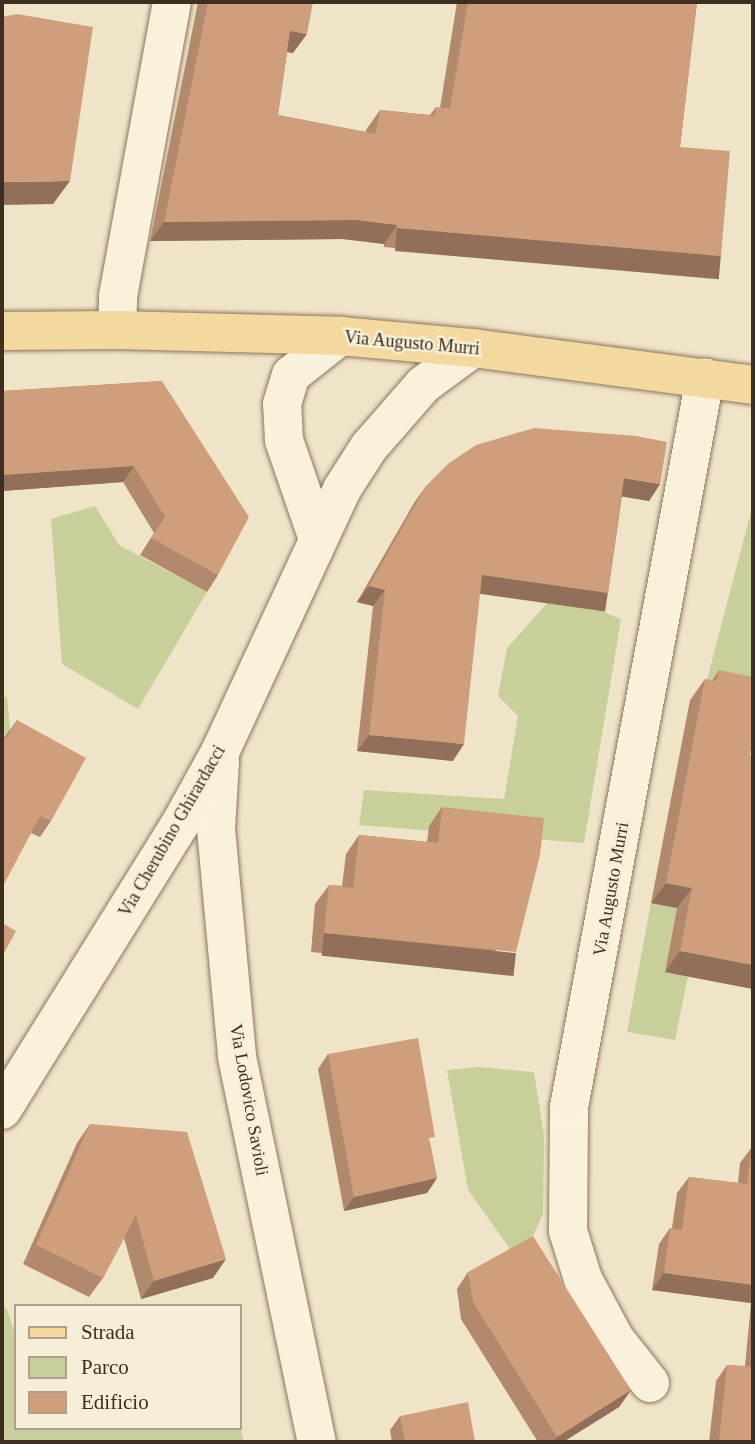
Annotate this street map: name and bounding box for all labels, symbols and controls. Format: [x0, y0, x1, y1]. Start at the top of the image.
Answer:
street label: Via Augusto Murri [343, 326, 481, 360]
street label: Via Cherubino Ghirardacci [114, 741, 230, 921]
street label: Via Augusto Murri [588, 820, 634, 958]
street label: Via Lodovico Savioli [225, 1022, 273, 1178]
legend [14, 1304, 242, 1430]
text: Strada [81, 1320, 135, 1344]
text: Parco [81, 1355, 129, 1379]
text: Edificio [81, 1390, 149, 1414]

